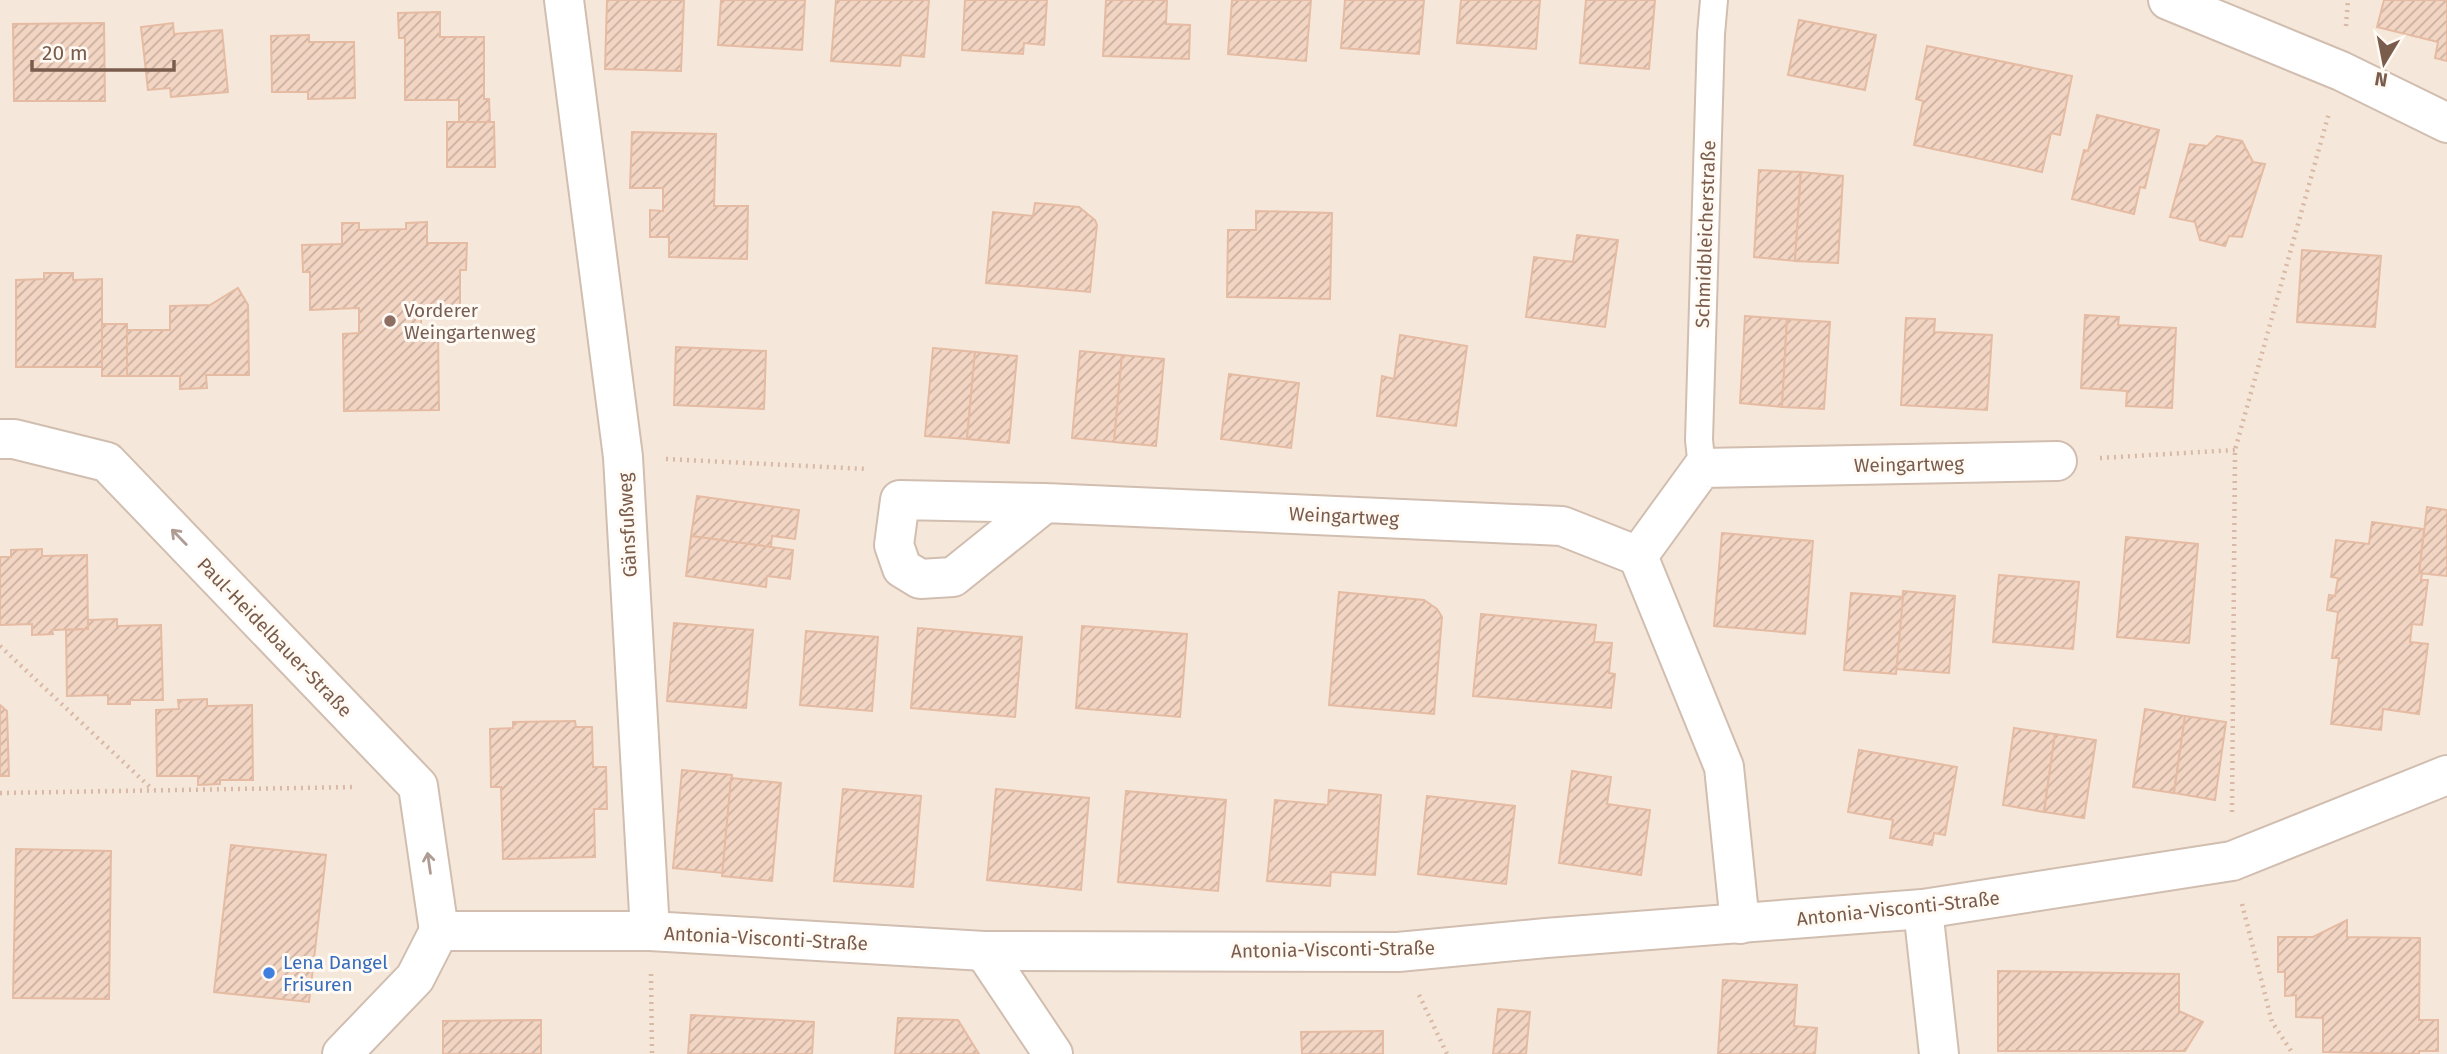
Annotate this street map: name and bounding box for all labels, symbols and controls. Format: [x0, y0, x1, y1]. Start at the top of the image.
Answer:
scale bar [32, 28, 173, 72]
north arrow [2349, 28, 2419, 98]
text: 20 m [42, 40, 88, 66]
text: N [2373, 67, 2389, 92]
street label: Schmidbleicherstraße [1691, 140, 1720, 328]
place label: Vorderer Weingartenweg [404, 299, 536, 344]
marker: Vorderer Weingartenweg [382, 313, 398, 329]
street label: Weingartweg [1854, 452, 1964, 477]
street label: Gänsfußweg [613, 472, 642, 578]
street label: Weingartweg [1288, 502, 1400, 531]
one-way arrow [170, 529, 187, 546]
street label: Paul-Heidelbauer-Straße [193, 553, 357, 722]
one-way arrow [423, 852, 436, 875]
street label: Antonia-Visconti-Straße [1795, 886, 2001, 931]
street label: Antonia-Visconti-Straße [663, 922, 869, 955]
street label: Antonia-Visconti-Straße [1231, 936, 1435, 963]
place label: Lena Dangel Frisuren [283, 951, 388, 996]
marker: Lena Dangel Frisuren [261, 965, 277, 981]

